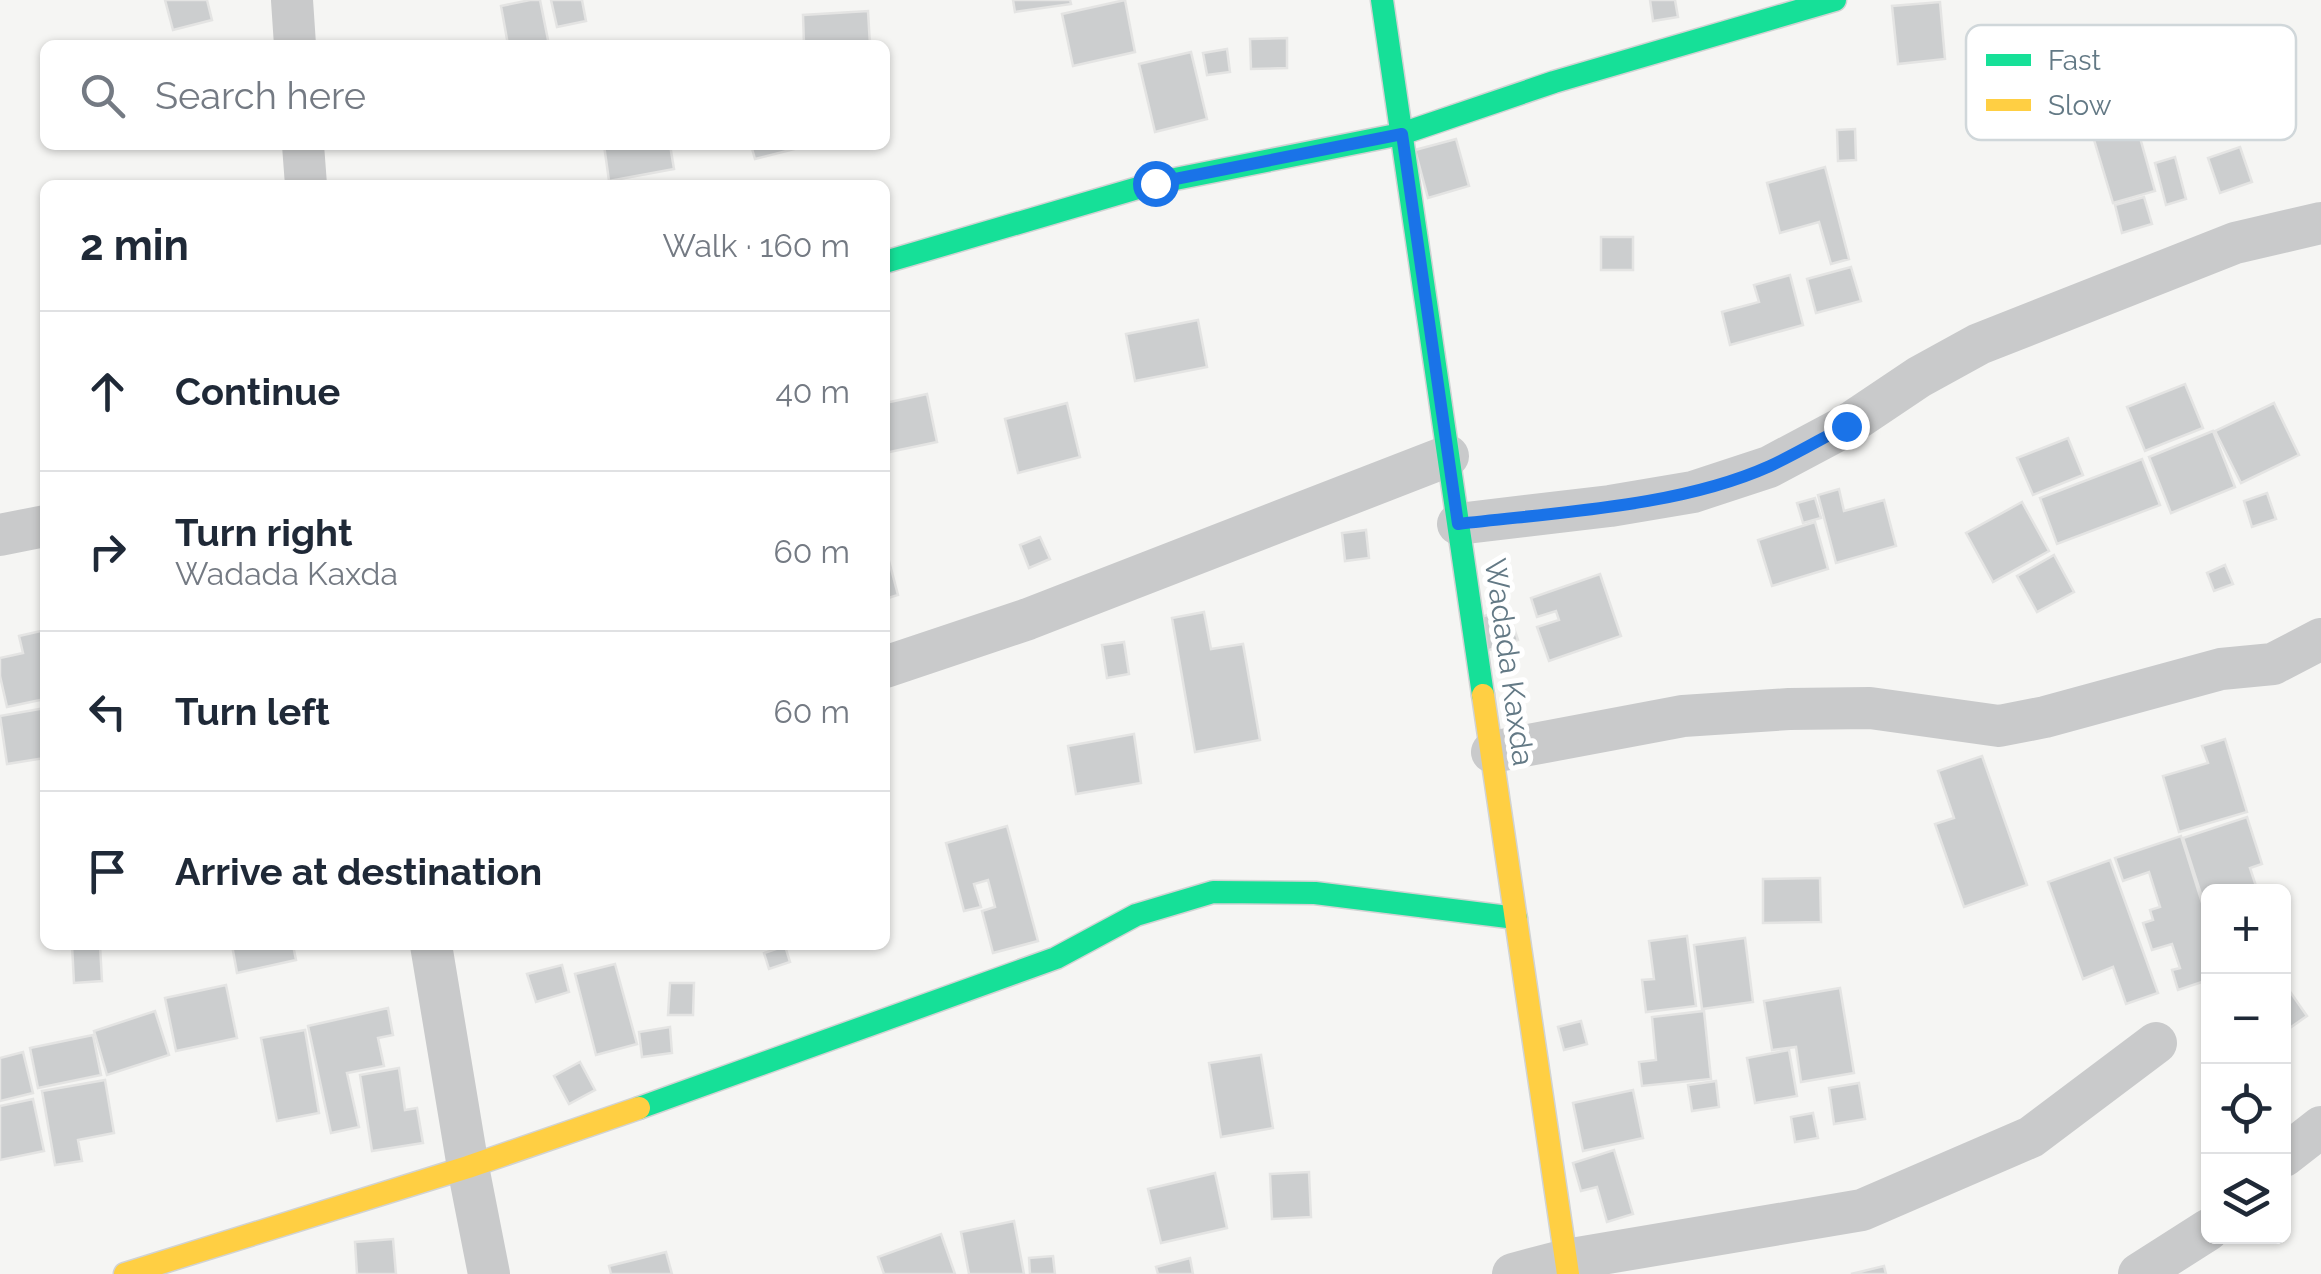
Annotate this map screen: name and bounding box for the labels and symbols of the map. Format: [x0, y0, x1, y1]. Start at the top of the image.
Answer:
legend [1966, 25, 2296, 140]
text: Fast [2048, 44, 2101, 77]
text: Slow [2048, 89, 2112, 122]
route start [1133, 161, 1179, 207]
route end [1824, 404, 1870, 450]
street label: Wadada Kaxda [1478, 556, 1541, 768]

